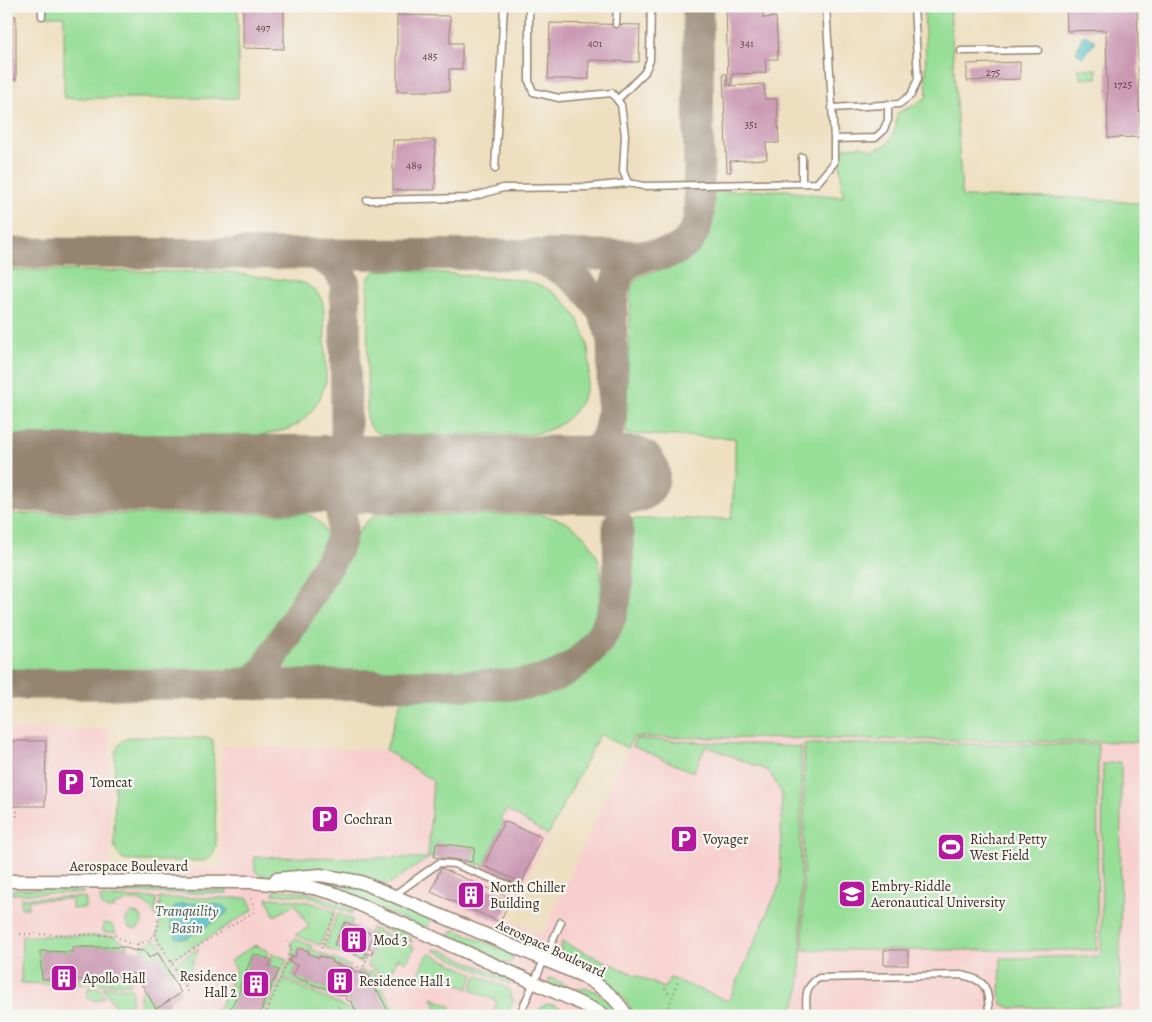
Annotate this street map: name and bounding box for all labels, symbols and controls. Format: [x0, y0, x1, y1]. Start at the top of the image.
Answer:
house number: 497 [256, 20, 271, 35]
house number: 401 [588, 36, 603, 51]
house number: 341 [740, 36, 754, 51]
house number: 485 [422, 49, 438, 64]
house number: 275 [986, 65, 1001, 80]
house number: 1725 [1114, 77, 1132, 92]
house number: 351 [744, 117, 758, 132]
house number: 489 [406, 158, 422, 173]
parking icon: Tomcat [56, 767, 86, 797]
place label: Tomcat [90, 773, 133, 792]
parking icon: Cochran [310, 804, 340, 834]
place label: Cochran [344, 810, 393, 829]
parking icon: Voyager [669, 824, 699, 854]
place label: Voyager [702, 830, 749, 849]
place label: Richard Petty West Field [969, 830, 1047, 865]
sports icon: Richard Petty West Field [936, 832, 966, 862]
street label: Aerospace Boulevard [69, 857, 189, 876]
place label: Embry-Riddle Aeronautical University [870, 877, 1006, 912]
place label: North Chiller Building [490, 878, 566, 913]
school or university icon: Embry-Riddle Aeronautical University [837, 879, 867, 909]
building icon: North Chiller Building [456, 880, 486, 910]
water label: Tranquility Basin [155, 901, 219, 938]
street label: Aerospace Boulevard [492, 914, 609, 982]
building icon: Mod 3 [339, 925, 369, 955]
place label: Mod 3 [373, 931, 408, 950]
building icon: Apollo Hall [49, 963, 79, 993]
building icon: Residence Hall 1 [325, 966, 355, 996]
place label: Residence Hall 2 [180, 967, 237, 1002]
place label: Apollo Hall [82, 969, 146, 988]
building icon: Residence Hall 2 [241, 969, 271, 999]
place label: Residence Hall 1 [359, 972, 451, 991]

